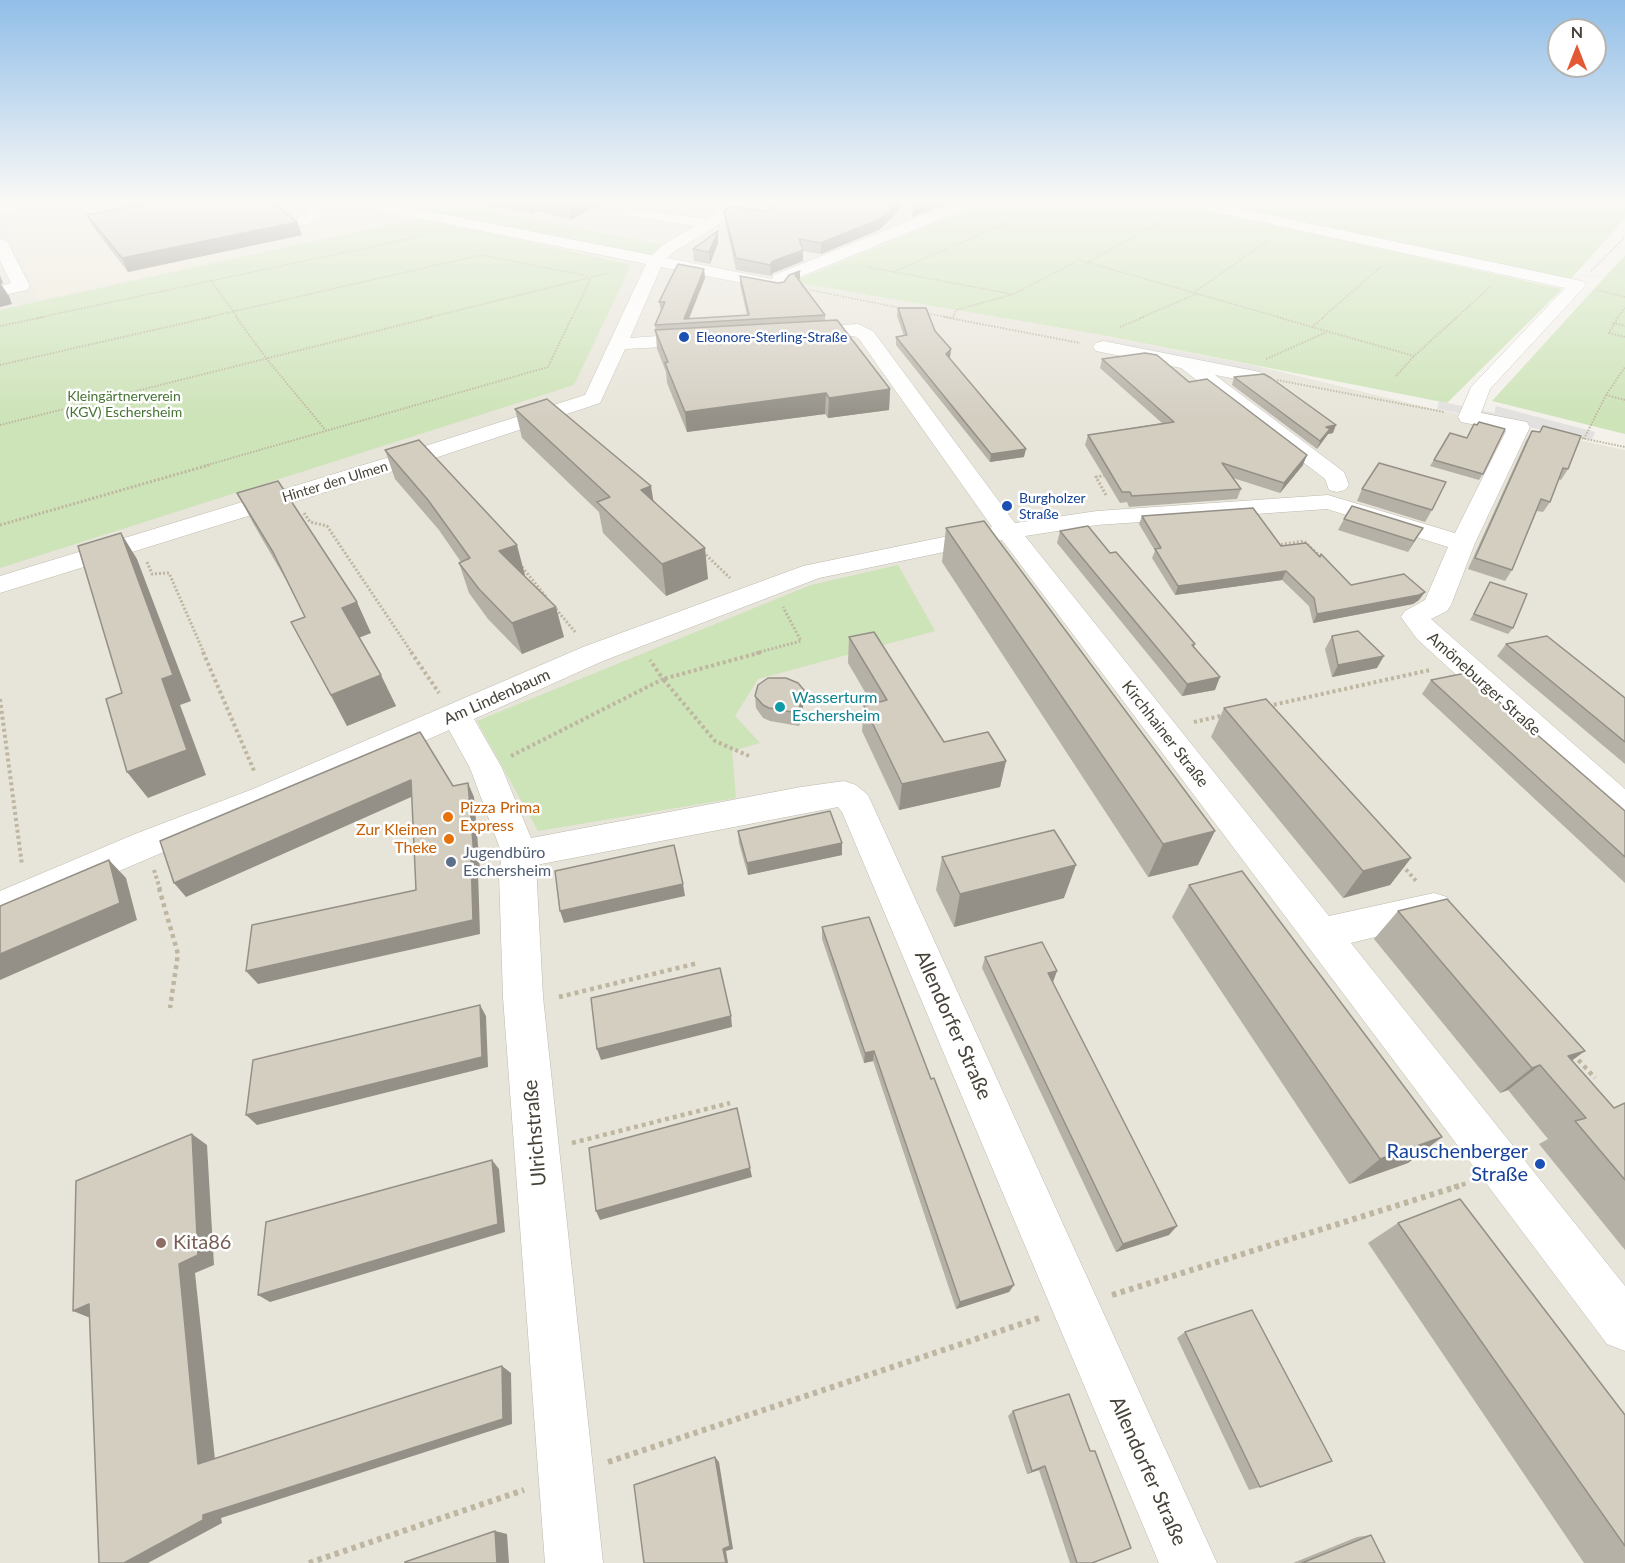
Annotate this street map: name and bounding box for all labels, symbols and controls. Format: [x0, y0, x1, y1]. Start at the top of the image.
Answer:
north arrow [1547, 18, 1607, 78]
text: N [1571, 22, 1583, 41]
place label: Eleonore-Sterling-Straße [696, 329, 847, 345]
marker: Eleonore-Sterling-Straße [677, 330, 691, 344]
park label: Kleingärtnerverein (KGV) Eschersheim [66, 388, 182, 420]
street label: Hinter den Ulmen [280, 458, 390, 506]
place label: Burgholzer Straße [1019, 490, 1086, 522]
marker: Burgholzer Straße [1000, 499, 1014, 513]
street label: Amöneburger Straße [1423, 628, 1545, 740]
street label: Am Lindenbaum [441, 665, 553, 729]
street label: Kirchhainer Straße [1117, 677, 1213, 791]
place label: Wasserturm Eschersheim [792, 688, 880, 726]
marker: Wasserturm Eschersheim [773, 700, 787, 714]
place label: Pizza Prima Express [460, 798, 540, 836]
marker: Pizza Prima Express [441, 810, 455, 824]
place label: Zur Kleinen Theke [356, 820, 437, 858]
marker: Zur Kleinen Theke [442, 832, 456, 846]
place label: Jugendbüro Eschersheim [463, 843, 551, 881]
marker: Jugendbüro Eschersheim [444, 855, 458, 869]
street label: Allendorfer Straße [909, 947, 997, 1103]
street label: Ulrichstraße [518, 1079, 552, 1187]
place label: Rauschenberger Straße [1387, 1140, 1528, 1187]
marker: Rauschenberger Straße [1533, 1157, 1547, 1171]
place label: Kita86 [173, 1231, 231, 1255]
marker: Kita86 [154, 1236, 168, 1250]
street label: Allendorfer Straße [1104, 1393, 1192, 1549]

